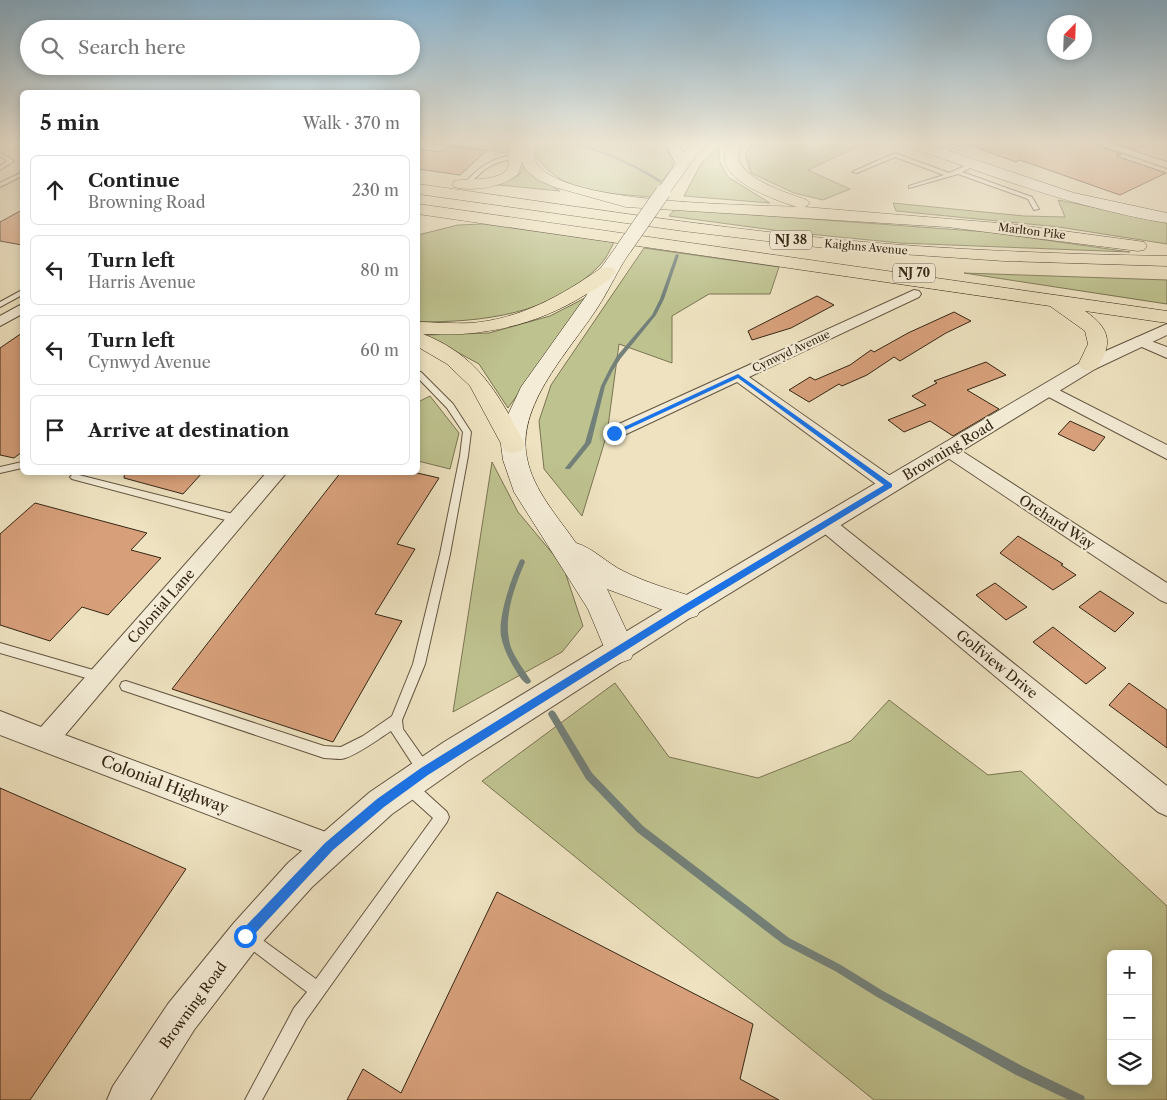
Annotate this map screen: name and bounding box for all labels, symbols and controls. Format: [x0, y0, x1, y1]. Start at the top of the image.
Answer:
north arrow [1047, 15, 1092, 60]
search box [20, 20, 420, 75]
icon: search [38, 34, 66, 62]
text: Search here [78, 36, 186, 59]
text: 5 min [40, 110, 100, 135]
text: Walk · 370 m [303, 113, 400, 133]
text: Continue [88, 169, 180, 192]
icon: ahead [41, 176, 69, 204]
text: 230 m [352, 180, 399, 200]
text: Browning Road [88, 192, 205, 212]
street label: Marlton Pike [997, 220, 1067, 242]
road number: NJ 38 [770, 230, 812, 250]
street label: Kaighns Avenue [824, 236, 908, 258]
text: Turn left [88, 249, 175, 272]
icon: left [41, 256, 69, 284]
text: 80 m [360, 260, 399, 280]
road number: NJ 70 [893, 264, 935, 282]
text: Harris Avenue [88, 272, 196, 292]
street label: Cynwyd Avenue [750, 327, 832, 375]
text: Turn left [88, 329, 175, 352]
icon: left [41, 336, 69, 364]
text: 60 m [360, 340, 399, 360]
text: Cynwyd Avenue [88, 352, 211, 372]
icon: arrive [41, 416, 69, 444]
street label: Browning Road [899, 416, 997, 484]
text: Arrive at destination [88, 419, 289, 442]
route end [603, 422, 626, 445]
street label: Orchard Way [1016, 491, 1099, 553]
street label: Colonial Lane [124, 565, 199, 647]
street label: Golfview Drive [953, 626, 1042, 702]
street label: Colonial Highway [98, 750, 233, 818]
route start [234, 925, 257, 948]
map controls [1107, 950, 1152, 1085]
button: + [1107, 950, 1152, 995]
street label: Browning Road [156, 958, 231, 1052]
button: − [1107, 995, 1152, 1040]
button: layers [1107, 1040, 1152, 1085]

